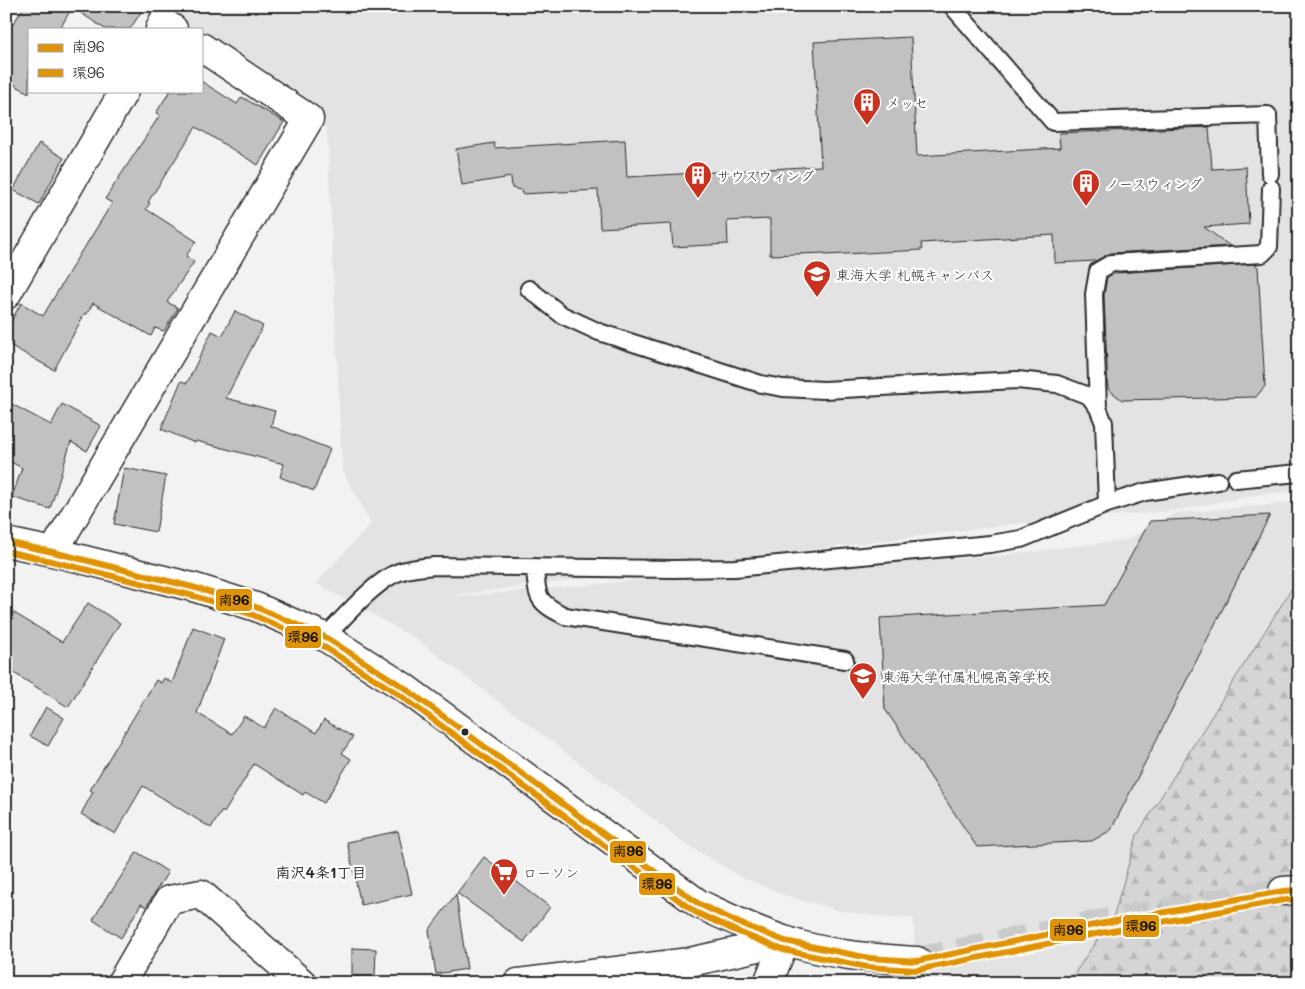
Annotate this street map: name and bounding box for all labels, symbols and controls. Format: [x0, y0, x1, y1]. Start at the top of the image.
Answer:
legend [28, 28, 202, 92]
text: 南96 [72, 36, 105, 56]
text: 環96 [72, 62, 105, 82]
building icon: メッセ [852, 87, 882, 126]
place label: メッセ [886, 93, 928, 112]
building icon: サウスウィング [683, 160, 713, 199]
place label: サウスウィング [717, 166, 814, 185]
building icon: ノースウィング [1071, 168, 1101, 207]
place label: ノースウィング [1105, 174, 1202, 193]
school or university icon: 東海大学 札幌キャンパス [802, 259, 832, 298]
place label: 東海大学 札幌キャンパス [836, 265, 994, 284]
line badge: 南96 [215, 588, 253, 612]
text: 南96 [219, 590, 249, 609]
line badge: 環96 [284, 625, 322, 649]
text: 環96 [288, 627, 318, 646]
school or university icon: 東海大学付属札幌高等学校 [848, 661, 878, 700]
place label: 東海大学付属札幌高等学校 [882, 667, 1050, 686]
unlabelled marker [460, 727, 470, 737]
line badge: 南96 [609, 840, 647, 864]
text: 南96 [613, 841, 643, 860]
supermarket icon: ローソン [489, 857, 519, 896]
district label: 南沢4条1丁目 [275, 862, 367, 882]
place label: ローソン [523, 863, 579, 882]
line badge: 環96 [638, 872, 676, 896]
text: 環96 [642, 874, 672, 893]
line badge: 環96 [1122, 914, 1160, 938]
text: 環96 [1126, 916, 1156, 935]
line badge: 南96 [1049, 918, 1087, 942]
text: 南96 [1053, 920, 1083, 939]

